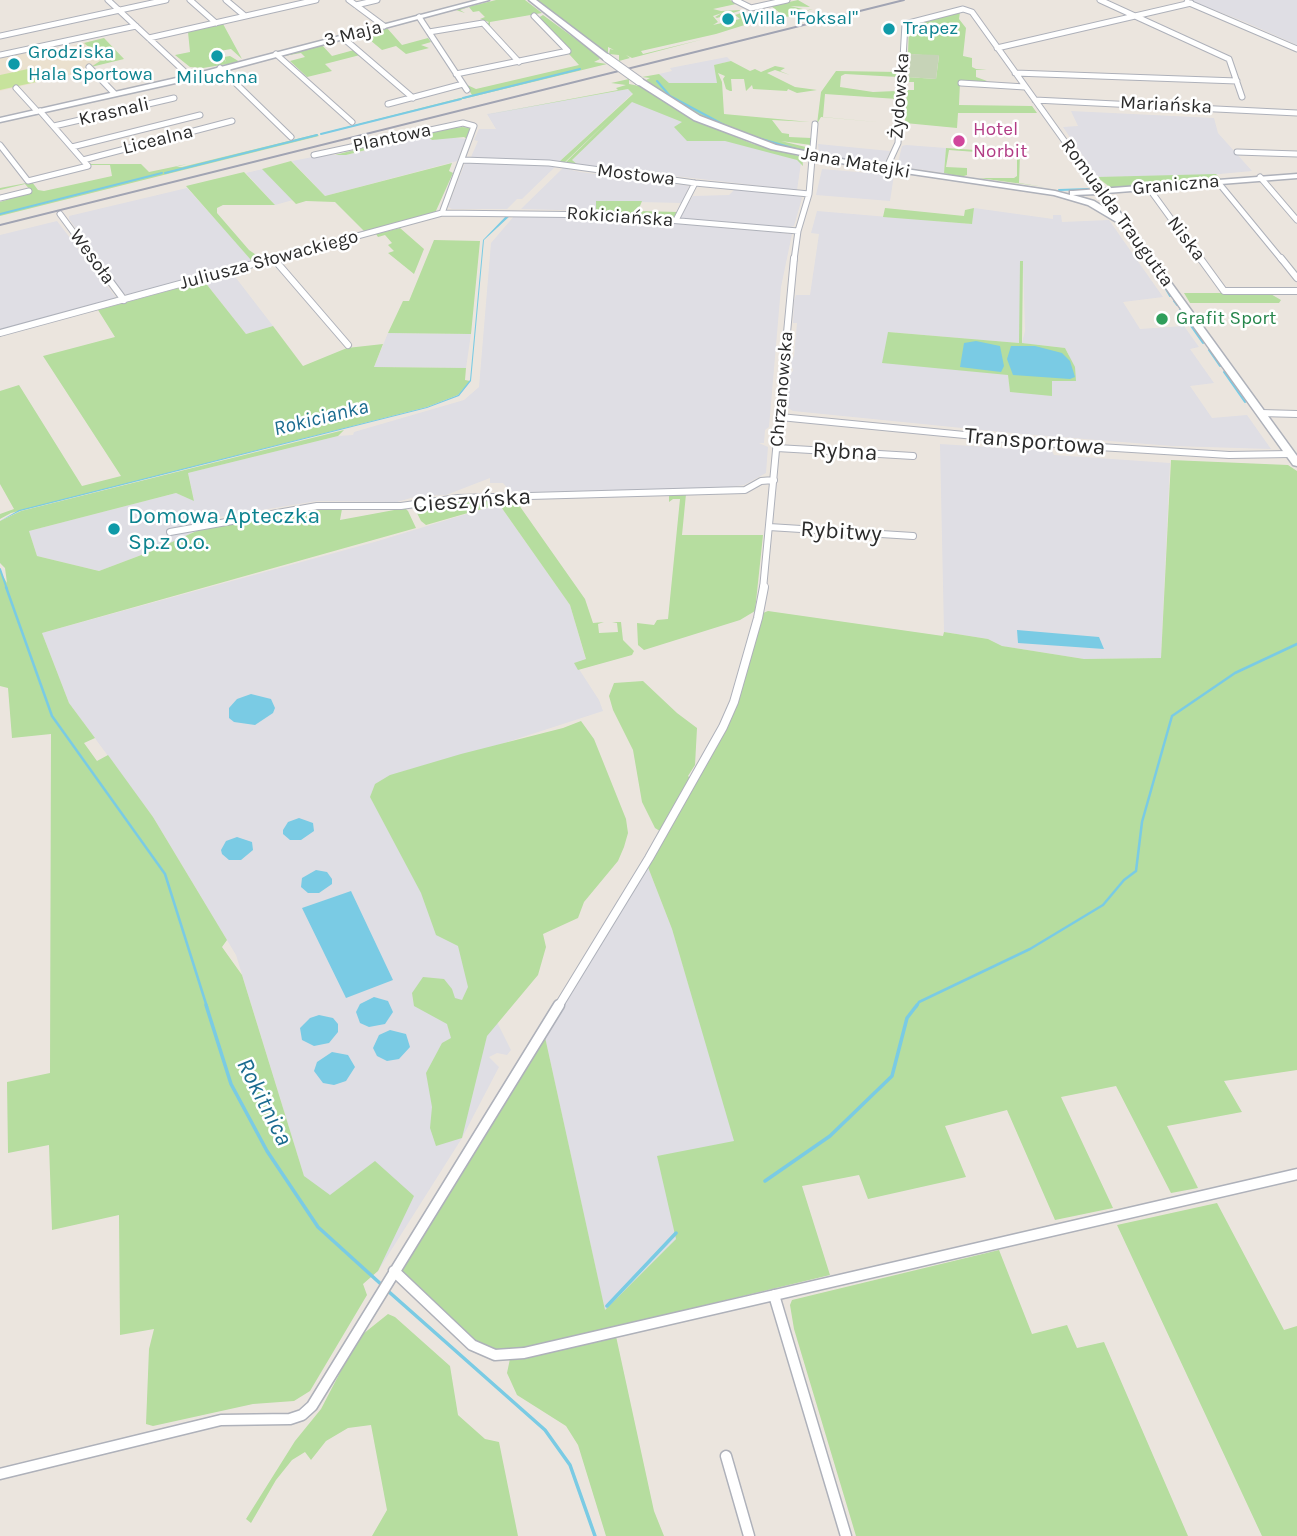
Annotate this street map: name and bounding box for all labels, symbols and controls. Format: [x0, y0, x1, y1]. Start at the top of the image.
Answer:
place label: Willa "Foksal" [742, 8, 858, 30]
marker: Willa "Foksal" [720, 11, 736, 27]
street label: 3 Maja [322, 16, 384, 52]
place label: Trapez [903, 18, 958, 40]
marker: Trapez [881, 21, 897, 37]
place label: Grodziska Hala Sportowa [28, 42, 153, 86]
marker: Miluchna [209, 48, 225, 64]
street label: Żydowska [886, 52, 914, 140]
marker: Grodziska Hala Sportowa [6, 56, 22, 72]
place label: Miluchna [176, 67, 258, 89]
street label: Mariańska [1119, 91, 1213, 119]
street label: Krasnali [76, 93, 152, 131]
street label: Plantowa [351, 119, 433, 157]
place label: Hotel Norbit [973, 119, 1027, 163]
street label: Licealna [120, 120, 196, 160]
marker: Hotel Norbit [951, 133, 967, 149]
street label: Romualda Traugutta [1056, 135, 1178, 291]
street label: Jana Matejki [800, 142, 912, 184]
street label: Mostowa [596, 159, 676, 191]
street label: Graniczna [1131, 170, 1221, 200]
street label: Rokiciańska [566, 202, 674, 232]
street label: Niska [1162, 212, 1210, 266]
street label: Wesoła [64, 225, 120, 289]
street label: Juliusza Słowackiego [177, 225, 361, 295]
place label: Grafit Sport [1176, 308, 1276, 330]
marker: Grafit Sport [1154, 311, 1170, 327]
street label: Chrzanowska [766, 330, 798, 448]
water label: Rokicianka [271, 394, 371, 442]
street label: Transportowa [963, 422, 1107, 462]
street label: Rybna [812, 437, 878, 467]
street label: Cieszyńska [412, 483, 532, 519]
place label: Domowa Apteczka Sp.z o.o. [128, 502, 320, 556]
street label: Rybitwy [799, 515, 883, 549]
marker: Domowa Apteczka Sp.z o.o. [106, 521, 122, 537]
water label: Rokitnica [230, 1053, 298, 1151]

